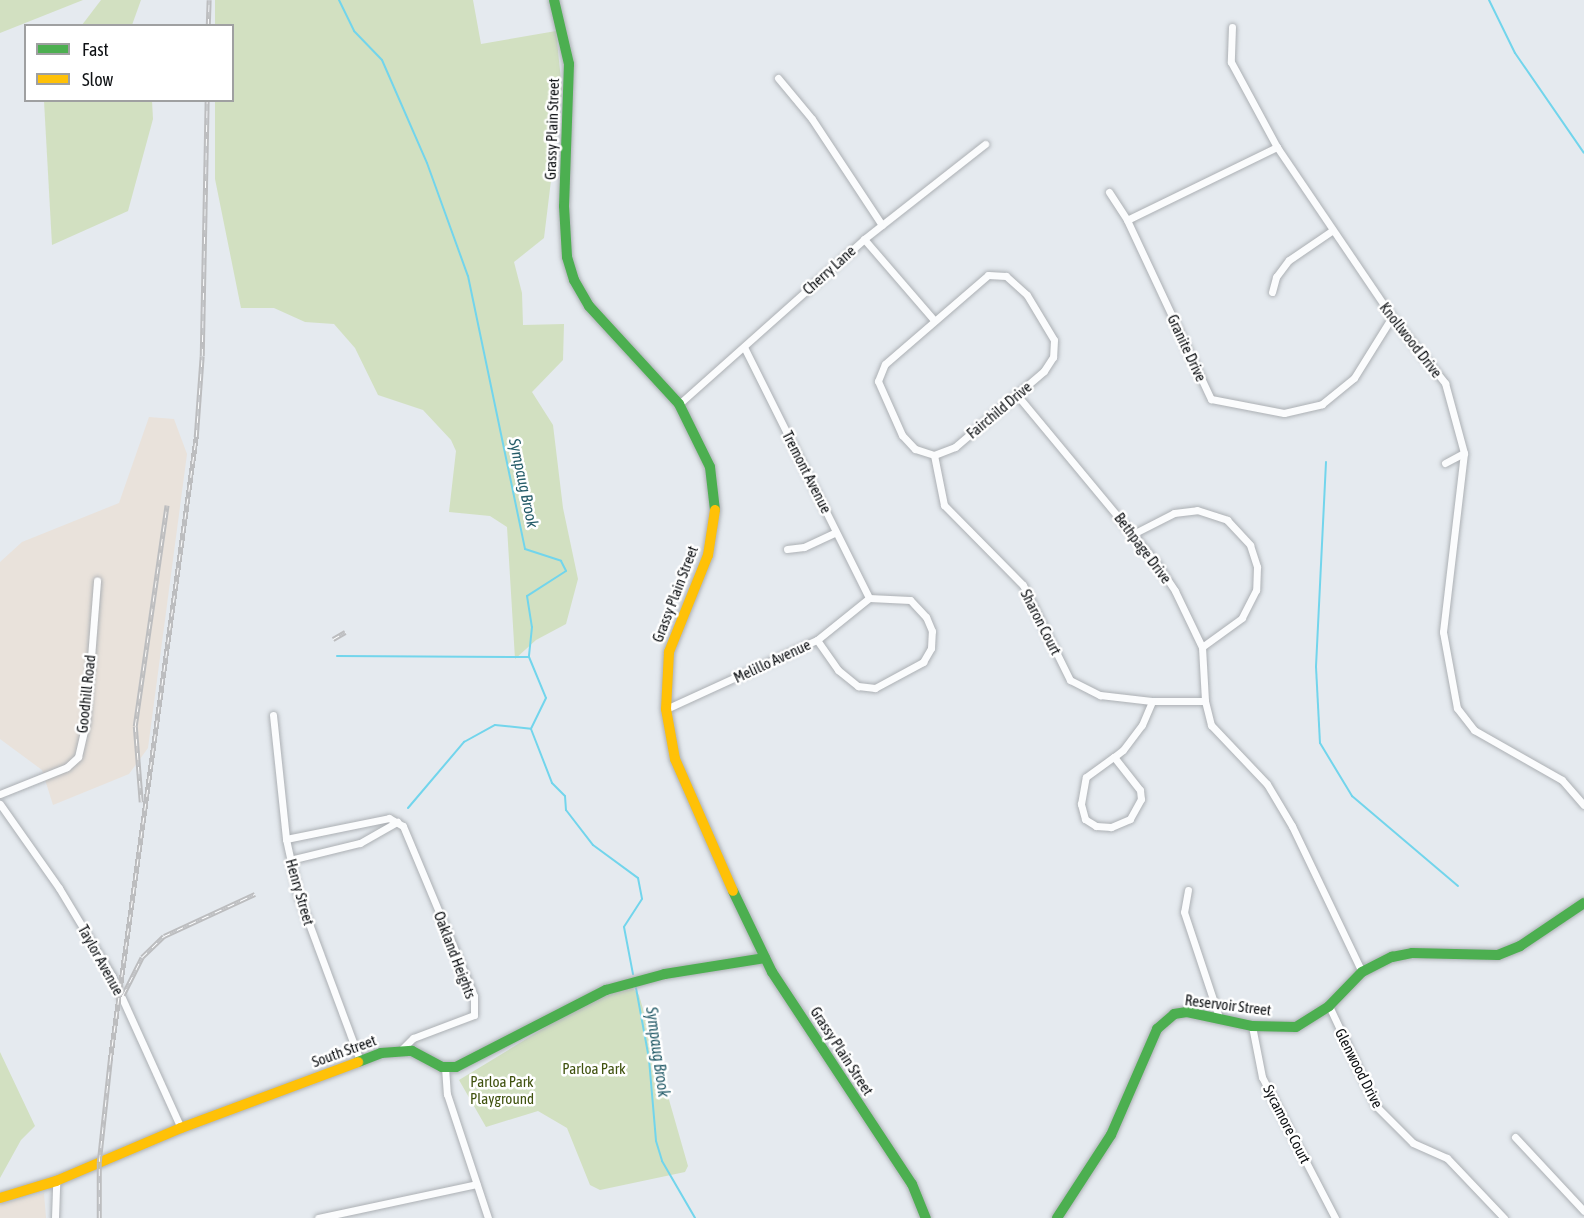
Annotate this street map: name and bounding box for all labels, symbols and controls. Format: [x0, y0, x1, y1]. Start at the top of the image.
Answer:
legend [24, 24, 234, 102]
text: Fast [82, 39, 109, 60]
text: Slow [82, 69, 113, 90]
street label: Grassy Plain Street [541, 78, 563, 180]
street label: Cherry Lane [799, 242, 859, 298]
street label: Knollwood Drive [1376, 299, 1446, 381]
street label: Granite Drive [1164, 312, 1210, 384]
street label: Fairchild Drive [963, 378, 1035, 442]
street label: Tremont Avenue [779, 428, 835, 516]
water label: Sympaug Brook [505, 436, 543, 530]
street label: Bethpage Drive [1111, 509, 1175, 587]
street label: Grassy Plain Street [648, 543, 702, 645]
street label: Sharon Court [1017, 586, 1065, 658]
street label: Melillo Avenue [731, 635, 813, 687]
street label: Goodhill Road [73, 654, 99, 734]
street label: Henry Street [282, 857, 318, 927]
street label: Oakland Heights [430, 909, 480, 1001]
street label: Taylor Avenue [74, 922, 128, 998]
street label: Reservoir Street [1184, 991, 1272, 1019]
street label: Grassy Plain Street [807, 1003, 877, 1099]
water label: Sympaug Brook [642, 1006, 674, 1098]
street label: Glenwood Drive [1331, 1025, 1387, 1111]
street label: South Street [309, 1031, 379, 1071]
park label: Parloa Park [562, 1060, 626, 1078]
park label: Parloa Park Playground [470, 1072, 534, 1107]
street label: Sycamore Court [1260, 1082, 1314, 1166]

